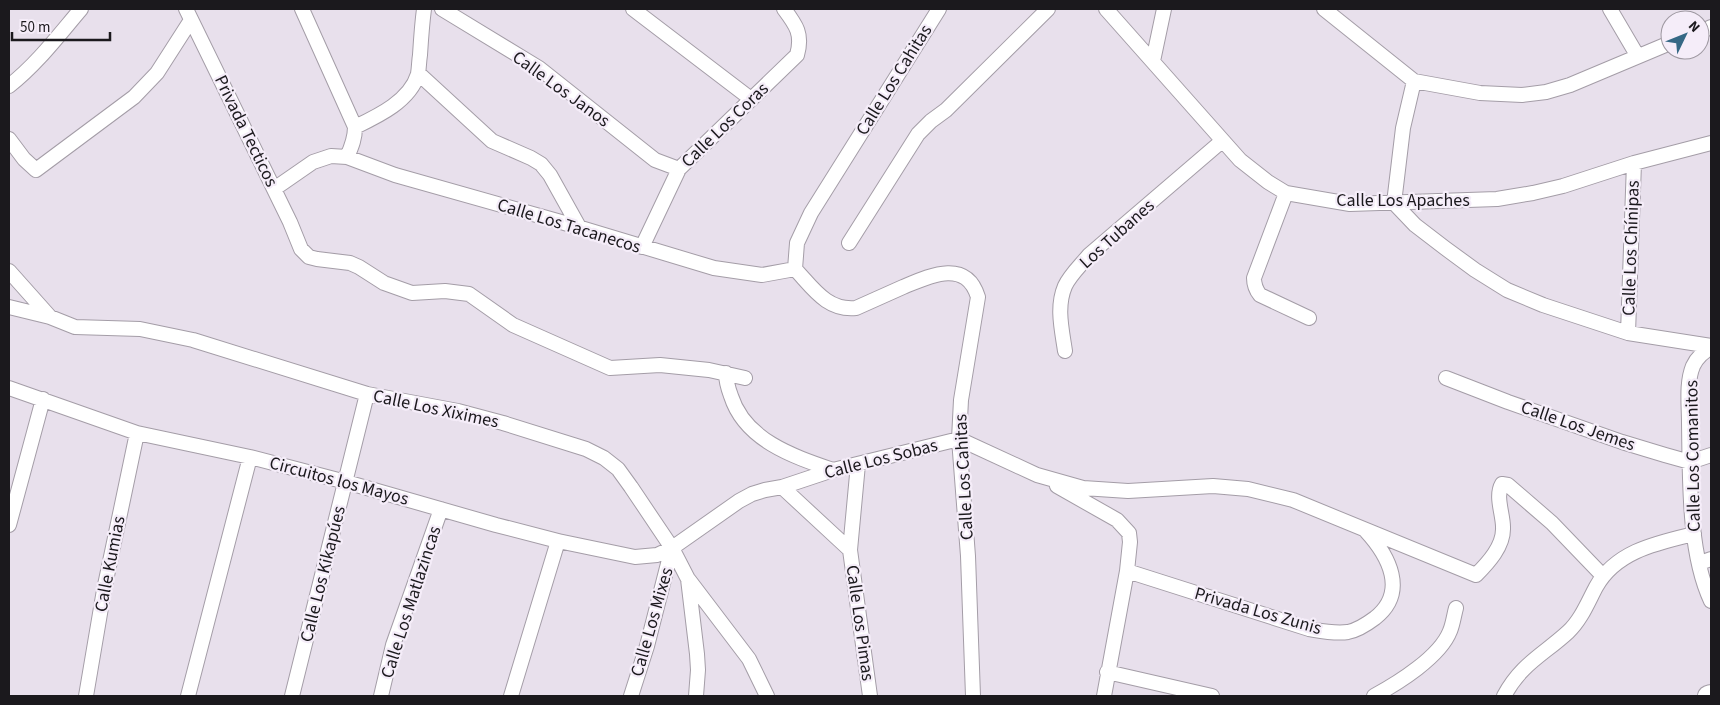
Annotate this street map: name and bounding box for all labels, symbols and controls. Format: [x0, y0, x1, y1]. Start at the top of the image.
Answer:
scale bar [12, 10, 110, 42]
north arrow [1660, 10, 1710, 60]
text: 50 m [20, 17, 50, 38]
text: N [1683, 17, 1704, 37]
street label: Calle Los Cahitas [850, 20, 938, 140]
street label: Calle Los Janos [507, 45, 615, 133]
street label: Privada Tecticos [208, 71, 284, 191]
street label: Calle Los Coras [676, 77, 774, 173]
street label: Calle Los Chínipas [1616, 180, 1646, 316]
street label: Calle Los Apaches [1336, 188, 1470, 213]
street label: Calle Los Tacanecos [494, 192, 644, 260]
street label: Los Tubanes [1074, 194, 1160, 274]
street label: Calle Los Comanitos [1679, 380, 1707, 532]
street label: Calle Los Xiximes [371, 383, 501, 435]
street label: Calle Los Jemes [1517, 395, 1639, 457]
street label: Calle Los Cahitas [948, 413, 980, 541]
street label: Calle Los Sobas [822, 433, 940, 485]
street label: Circuitos los Mayos [267, 450, 411, 512]
street label: Calle Los Kikapúes [294, 503, 352, 645]
street label: Calle Kumias [88, 514, 132, 614]
street label: Calle Los Matlazincas [375, 523, 447, 681]
street label: Calle Los Pimas [840, 564, 880, 682]
street label: Calle Los Mixes [625, 565, 679, 679]
street label: Privada Los Zunis [1192, 581, 1324, 641]

